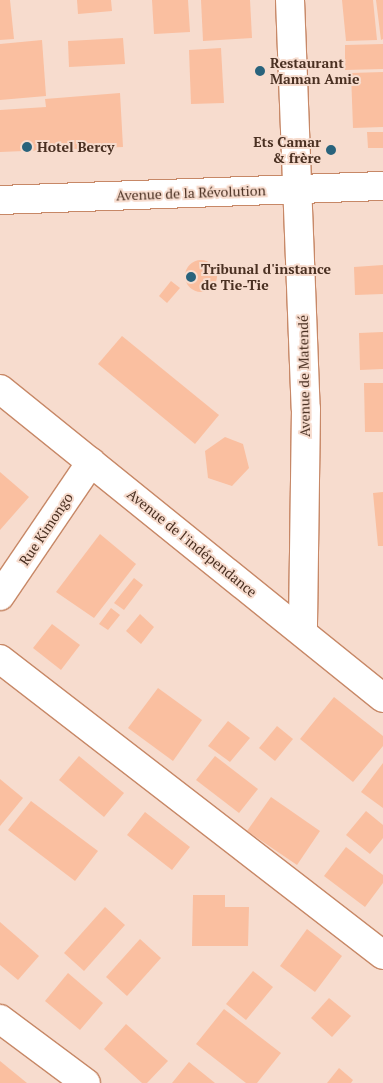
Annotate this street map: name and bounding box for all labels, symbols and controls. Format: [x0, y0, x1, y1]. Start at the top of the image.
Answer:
place label: Restaurant Maman Amie [270, 55, 360, 88]
marker: Restaurant Maman Amie [254, 65, 266, 77]
place label: Ets Camar & frère [253, 134, 321, 166]
place label: Hotel Bercy [37, 139, 114, 155]
marker: Hotel Bercy [21, 141, 33, 153]
marker: Ets Camar & frère [325, 144, 337, 156]
street label: Avenue de la Révolution [116, 182, 266, 204]
place label: Tribunal d'instance de Tie-Tie [201, 261, 331, 294]
marker: Tribunal d'instance de Tie-Tie [185, 271, 197, 283]
street label: Avenue de Matendé [295, 315, 313, 437]
street label: Avenue de l'indépendance [124, 486, 260, 600]
street label: Rue Kimongo [16, 490, 76, 568]

